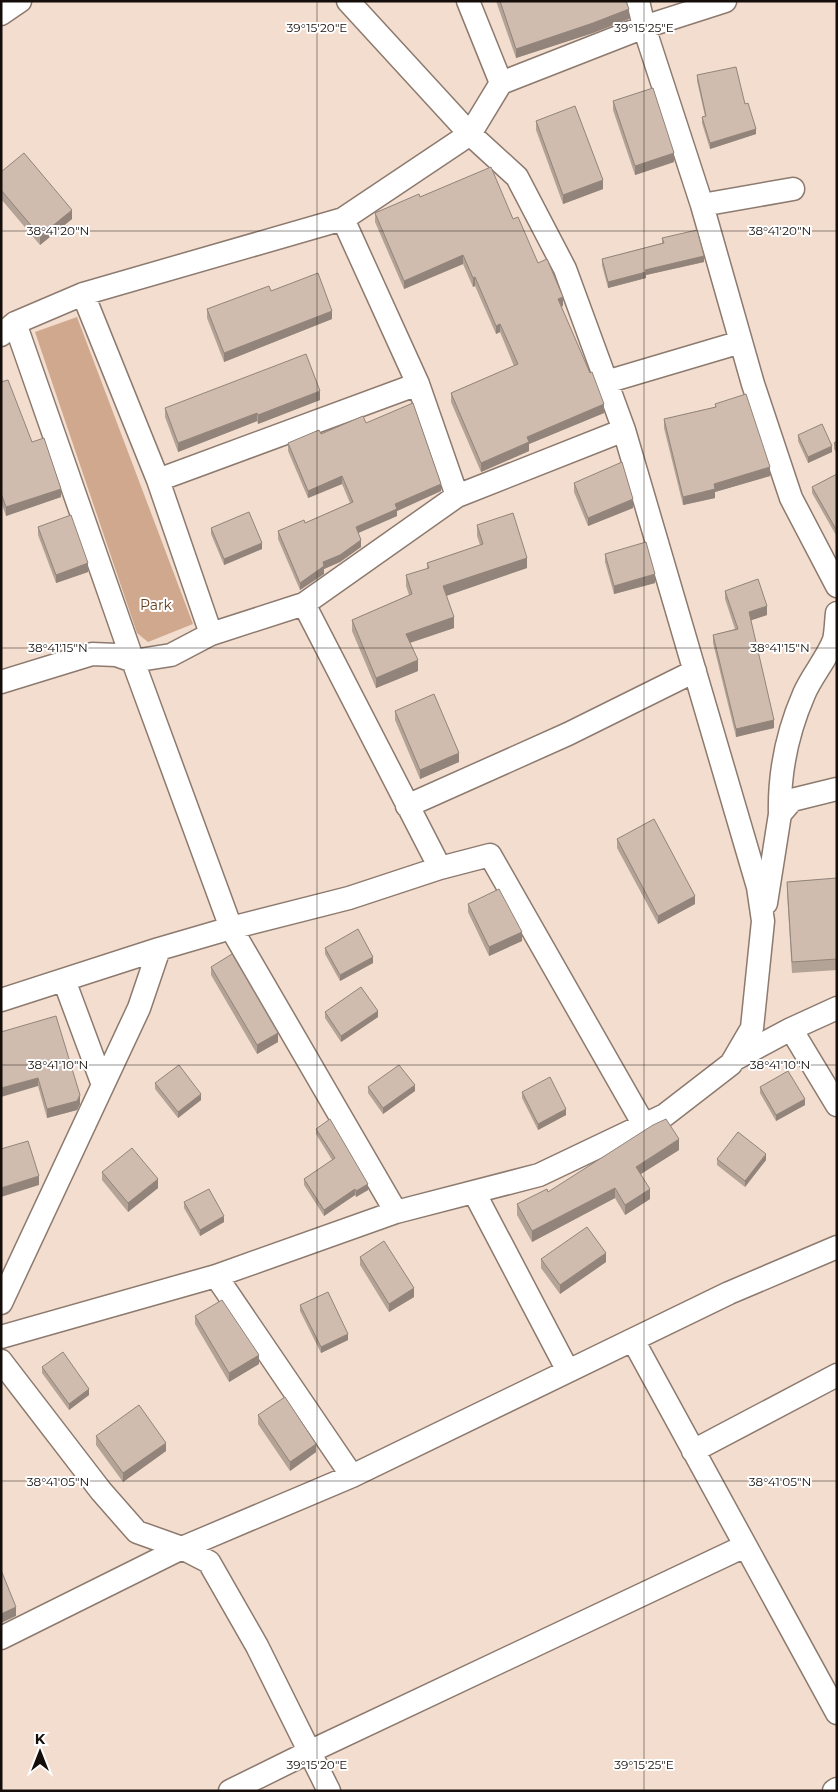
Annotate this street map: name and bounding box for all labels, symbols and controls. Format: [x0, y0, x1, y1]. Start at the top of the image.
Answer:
text: 39°15'20"E [287, 20, 347, 35]
text: 39°15'25"E [614, 20, 674, 35]
text: 38°41'20"N [27, 223, 89, 238]
text: 38°41'20"N [749, 223, 811, 238]
park label: Park [140, 596, 173, 614]
text: 38°41'15"N [28, 640, 88, 655]
text: 38°41'15"N [750, 640, 810, 655]
text: 38°41'10"N [28, 1057, 88, 1072]
text: 38°41'10"N [750, 1057, 810, 1072]
text: 38°41'05"N [27, 1474, 89, 1489]
text: 38°41'05"N [749, 1474, 811, 1489]
north arrow [15, 1727, 65, 1777]
text: K [35, 1730, 46, 1748]
text: 39°15'20"E [287, 1757, 347, 1772]
text: 39°15'25"E [614, 1757, 674, 1772]

